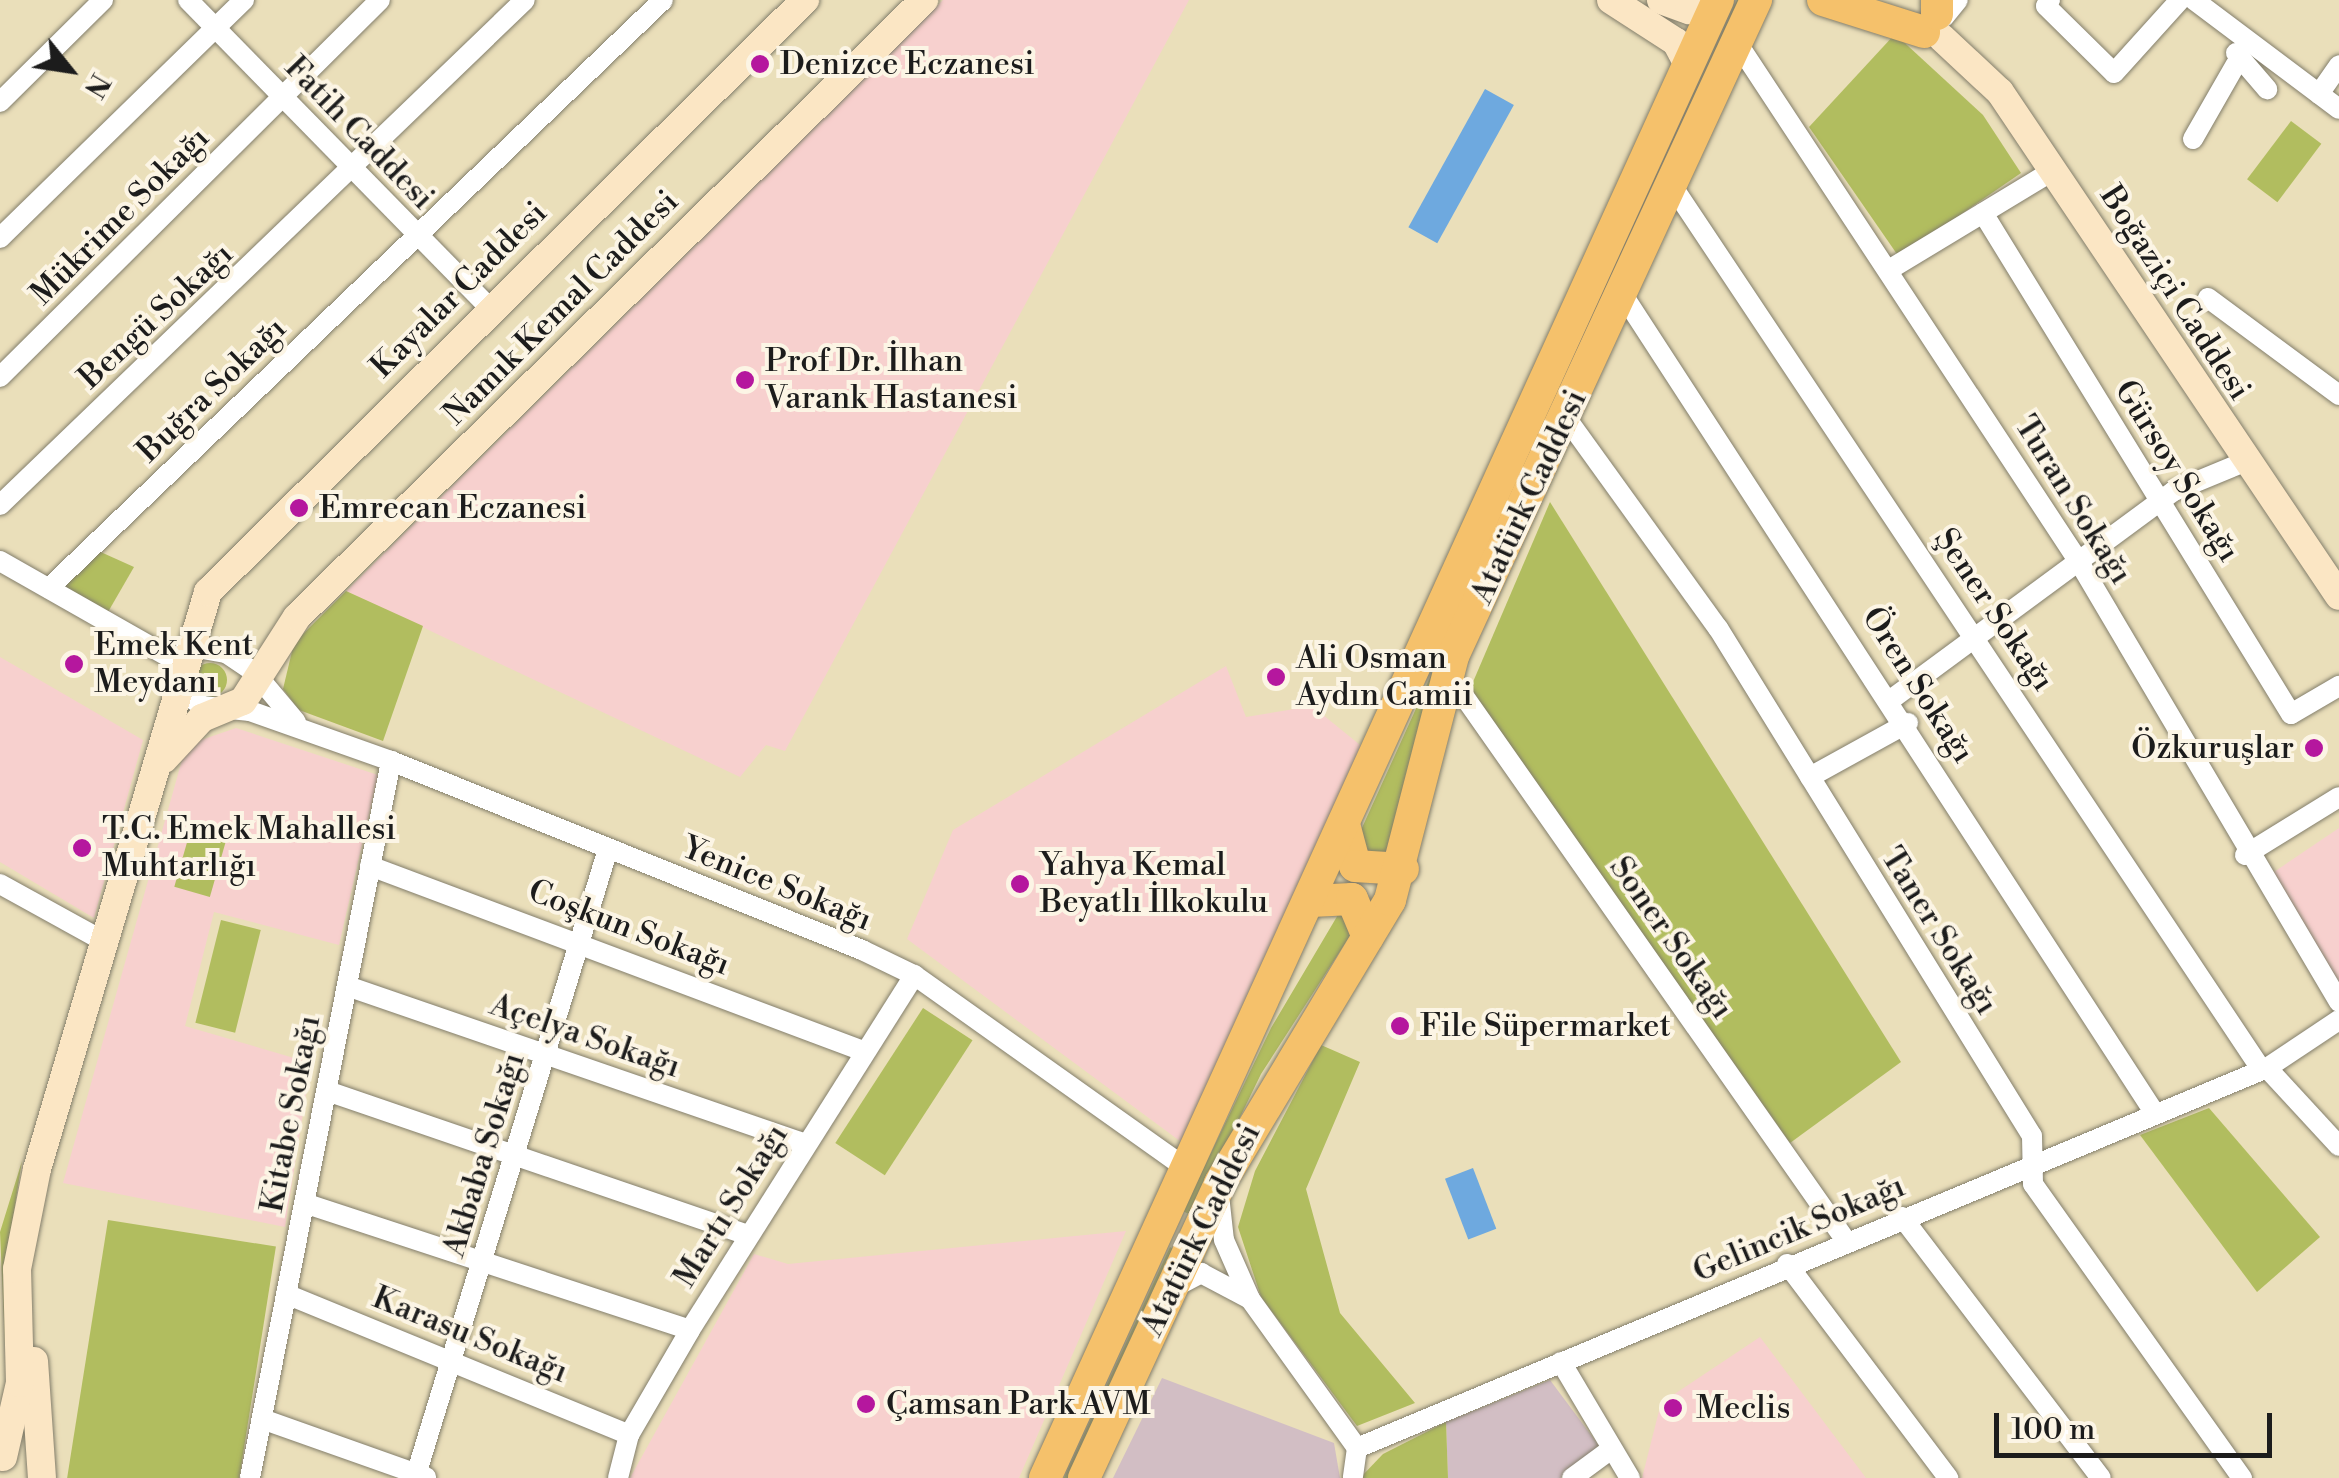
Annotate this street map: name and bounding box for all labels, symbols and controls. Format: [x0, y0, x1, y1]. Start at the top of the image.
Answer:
north arrow [20, 20, 120, 120]
place label: Denizce Eczanesi [780, 45, 1035, 83]
street label: Fatih Caddesi [276, 48, 442, 218]
marker: Denizce Eczanesi [749, 53, 771, 75]
text: N [76, 67, 117, 104]
street label: Mükrime Sokağı [23, 119, 217, 313]
street label: Boğaziçi Caddesi [2091, 179, 2259, 407]
street label: Namık Kemal Caddesi [436, 183, 686, 433]
street label: Kayalar Caddesi [363, 194, 555, 386]
street label: Bengü Sokağı [71, 235, 241, 397]
street label: Buğra Sokağı [130, 310, 294, 470]
place label: Prof Dr. İlhan Varank Hastanesi [765, 343, 1018, 418]
marker: Prof Dr. İlhan Varank Hastanesi [734, 369, 756, 391]
street label: Gürsoy Sokağı [2106, 373, 2248, 569]
street label: Atatürk Caddesi [1463, 384, 1595, 610]
street label: Turan Sokağı [2006, 409, 2140, 591]
place label: Emrecan Eczanesi [319, 489, 587, 527]
marker: Emrecan Eczanesi [288, 497, 310, 519]
street label: Şener Sokağı [1926, 522, 2062, 698]
street label: Ören Sokağı [1853, 600, 1983, 770]
place label: Emek Kent Meydanı [94, 627, 253, 702]
place label: Ali Osman Aydın Camii [1296, 640, 1473, 715]
marker: Emek Kent Meydanı [63, 653, 85, 675]
marker: Ali Osman Aydın Camii [1265, 666, 1287, 688]
place label: Özkuruşlar [2131, 729, 2294, 767]
marker: Özkuruşlar [2303, 737, 2325, 759]
place label: T.C. Emek Mahallesi Muhtarlığı [102, 811, 396, 886]
street label: Yenice Sokağı [677, 829, 877, 939]
marker: T.C. Emek Mahallesi Muhtarlığı [71, 837, 93, 859]
street label: Taner Sokağı [1872, 840, 2006, 1022]
place label: Yahya Kemal Beyatlı İlkokulu [1040, 847, 1268, 922]
street label: Soner Sokağı [1601, 849, 1741, 1027]
street label: Coşkun Sokağı [523, 872, 735, 984]
marker: Yahya Kemal Beyatlı İlkokulu [1009, 873, 1031, 895]
street label: Açelya Sokağı [485, 986, 685, 1086]
place label: File Süpermarket [1420, 1007, 1671, 1045]
street label: Kitabe Sokağı [253, 1012, 329, 1216]
marker: File Süpermarket [1389, 1015, 1411, 1037]
street label: Akbaba Sokağı [435, 1048, 533, 1262]
street label: Martı Sokağı [666, 1117, 796, 1295]
street label: Atatürk Caddesi [1133, 1118, 1269, 1342]
street label: Gelincik Sokağı [1687, 1167, 1911, 1291]
street label: Karasu Sokağı [367, 1278, 573, 1392]
place label: Çamsan Park AVM [886, 1385, 1151, 1423]
place label: Meclis [1696, 1389, 1790, 1427]
marker: Çamsan Park AVM [855, 1393, 877, 1415]
scale bar [1999, 1393, 2276, 1455]
marker: Meclis [1660, 1395, 1686, 1421]
text: 100 m [2011, 1411, 2095, 1449]

